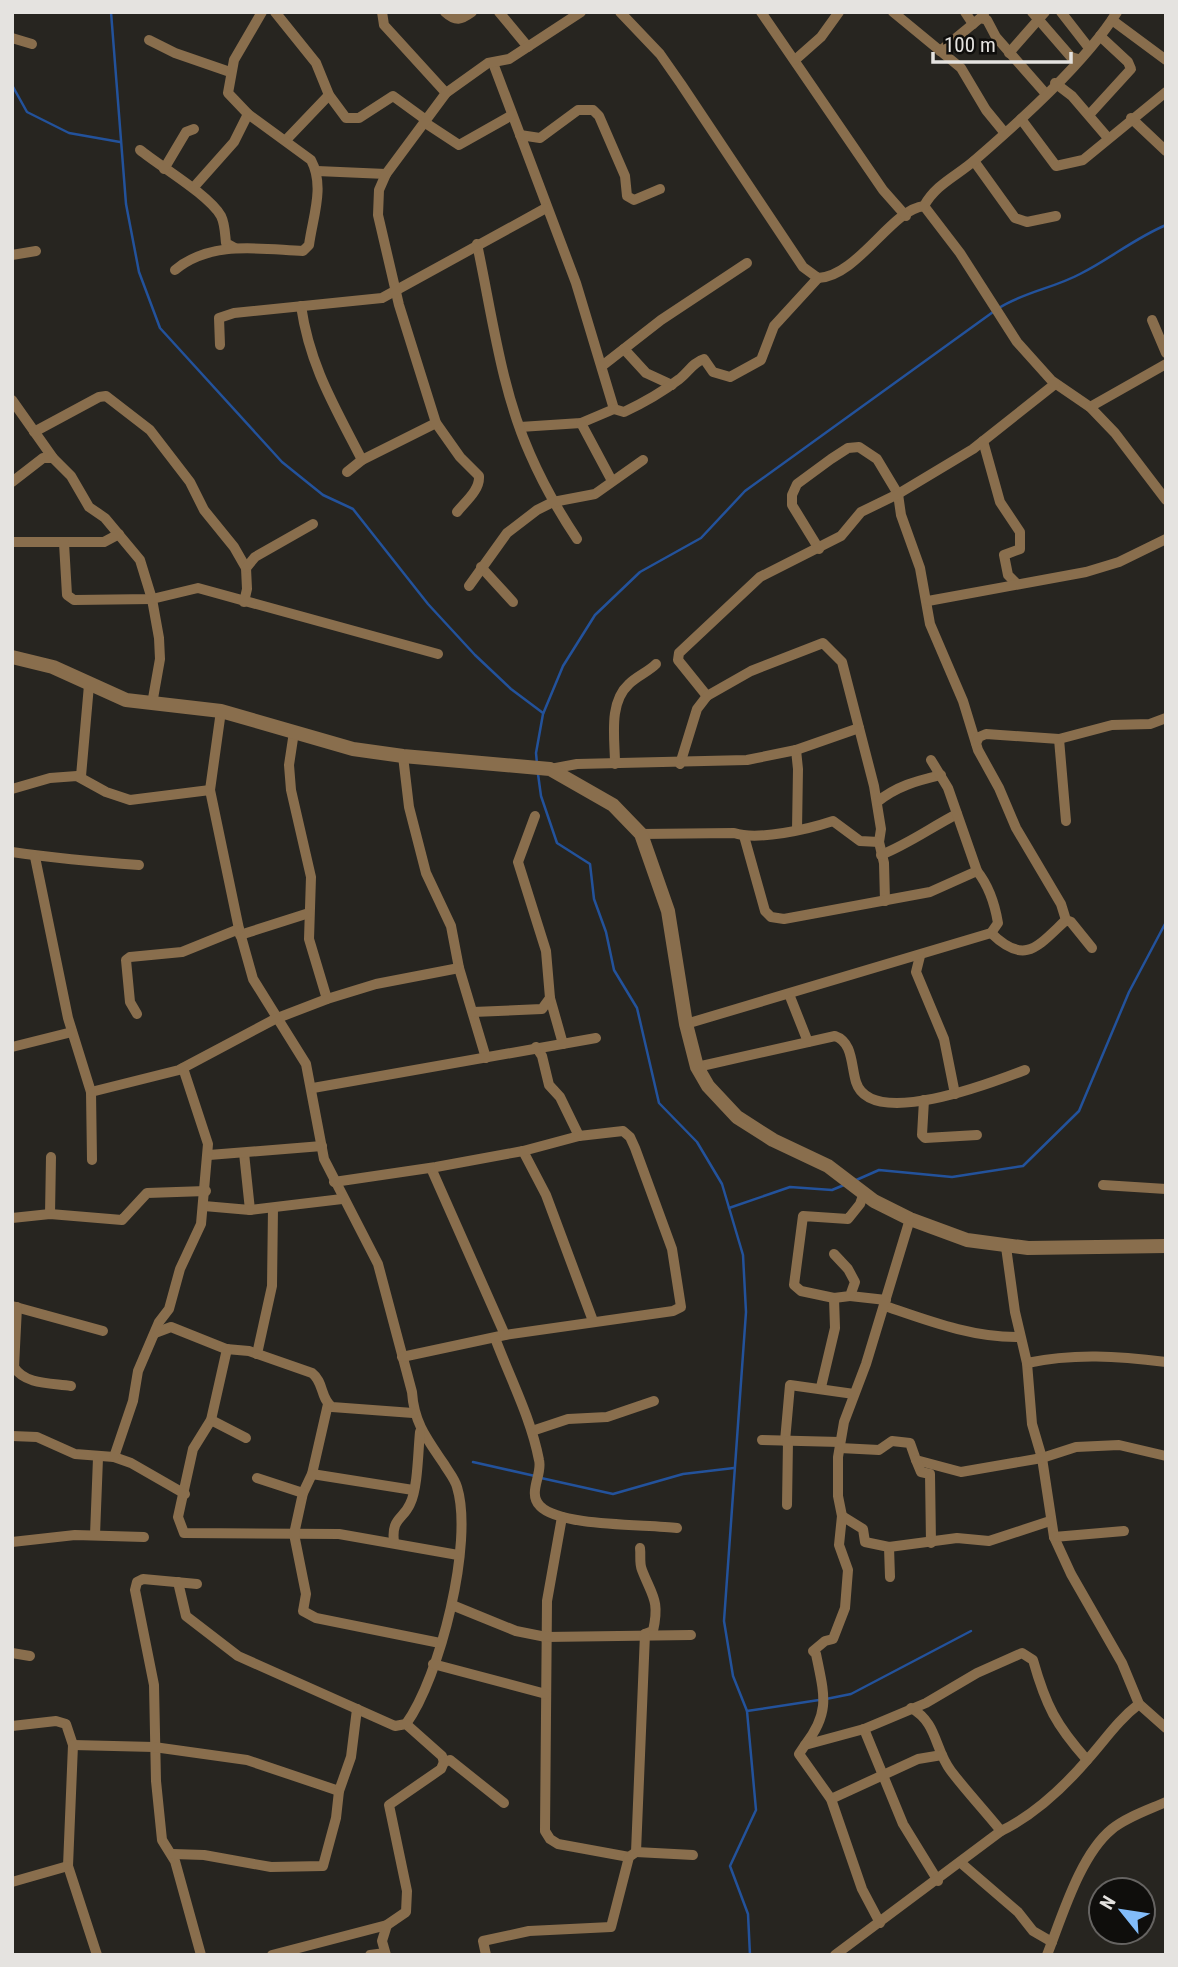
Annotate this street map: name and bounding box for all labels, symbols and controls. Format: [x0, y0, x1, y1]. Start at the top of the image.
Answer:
scale bar [933, 21, 1071, 65]
text: 100 m [944, 33, 996, 57]
north arrow [1087, 1876, 1157, 1946]
text: N [1095, 1892, 1121, 1914]

